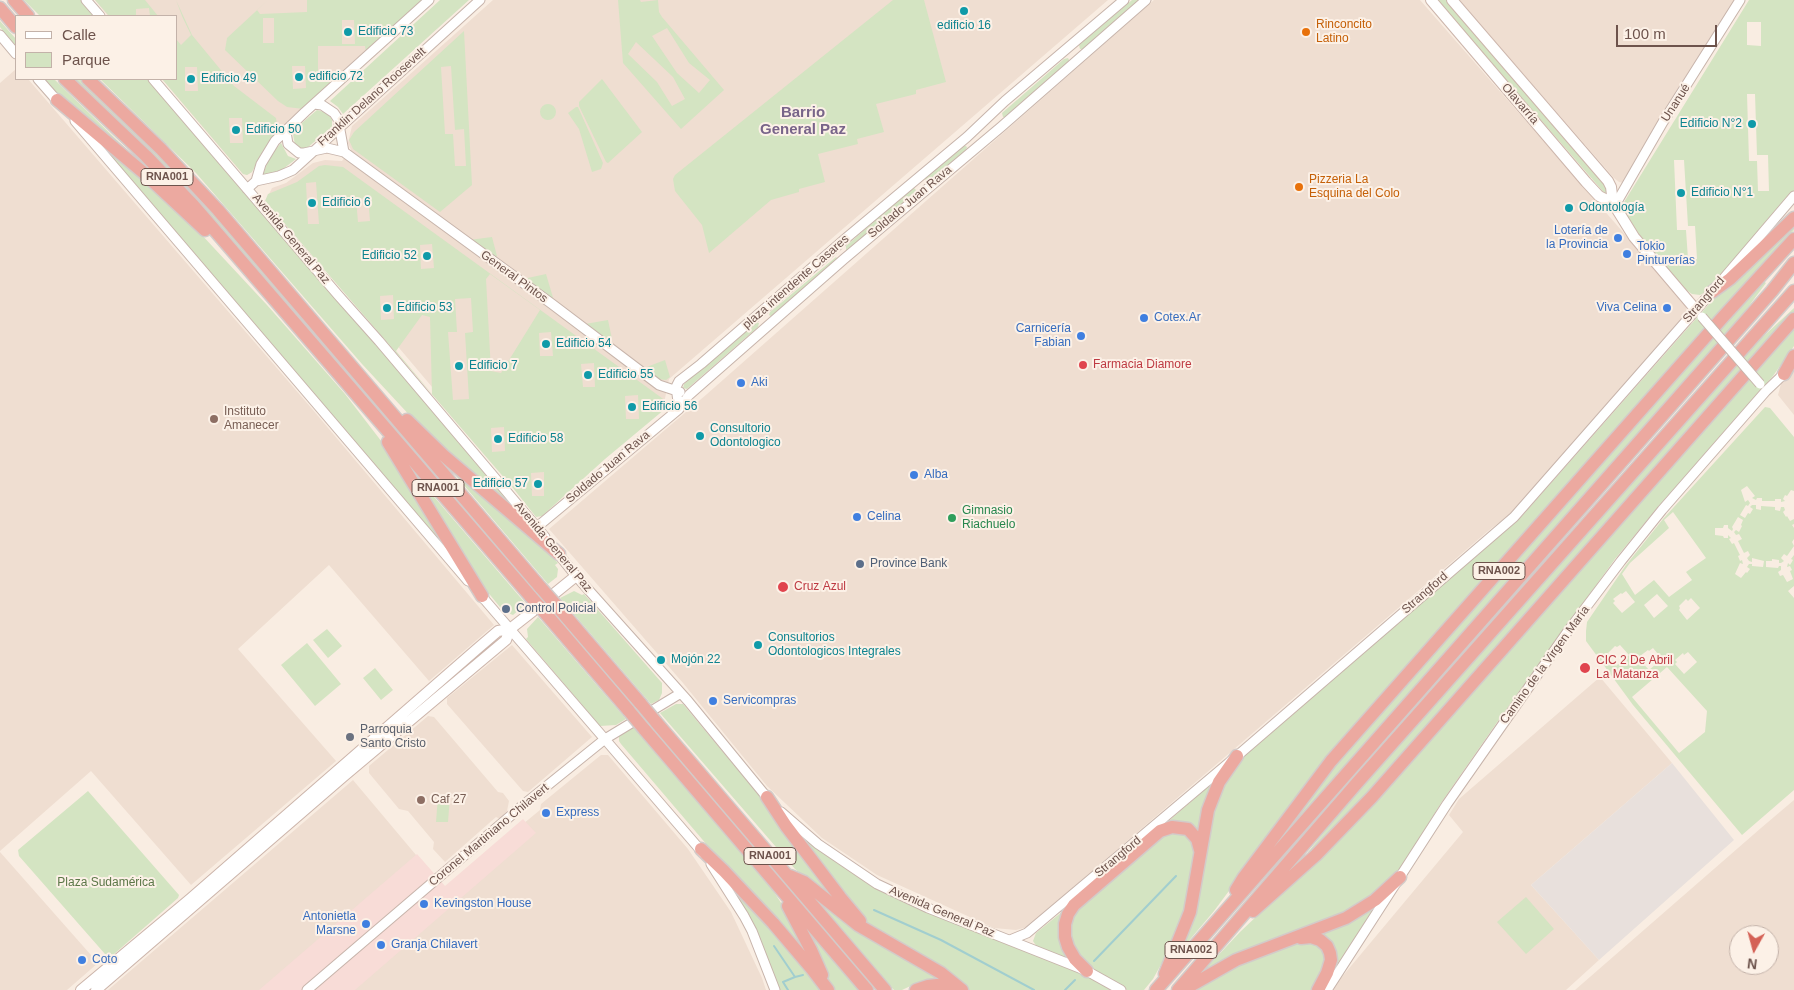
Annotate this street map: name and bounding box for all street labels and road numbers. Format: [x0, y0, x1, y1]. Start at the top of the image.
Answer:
street label: Franklin Delano Roosevelt [315, 45, 429, 149]
street label: Olavarría [1498, 81, 1542, 127]
street label: Unanué [1659, 81, 1693, 125]
street label: Soldado Juan Rava [865, 163, 955, 241]
road number: RNA001 [141, 168, 193, 186]
street label: Avenida General Paz [249, 191, 333, 287]
street label: plaza intendente Casares [740, 232, 852, 332]
street label: General Pintos [478, 248, 550, 306]
street label: Strangford [1680, 274, 1728, 326]
street label: Soldado Juan Rava [563, 428, 653, 506]
road number: RNA001 [412, 479, 464, 496]
street label: Avenida General Paz [511, 499, 595, 595]
road number: RNA002 [1473, 562, 1525, 580]
street label: Strangford [1399, 569, 1451, 617]
street label: Camino de la Virgen María [1497, 603, 1593, 727]
street label: Coronel Martiniano Chilavert [426, 781, 552, 889]
street label: Strangford [1092, 833, 1144, 881]
road number: RNA001 [744, 848, 796, 864]
street label: Avenida General Paz [887, 883, 997, 941]
road number: RNA002 [1165, 942, 1217, 958]

